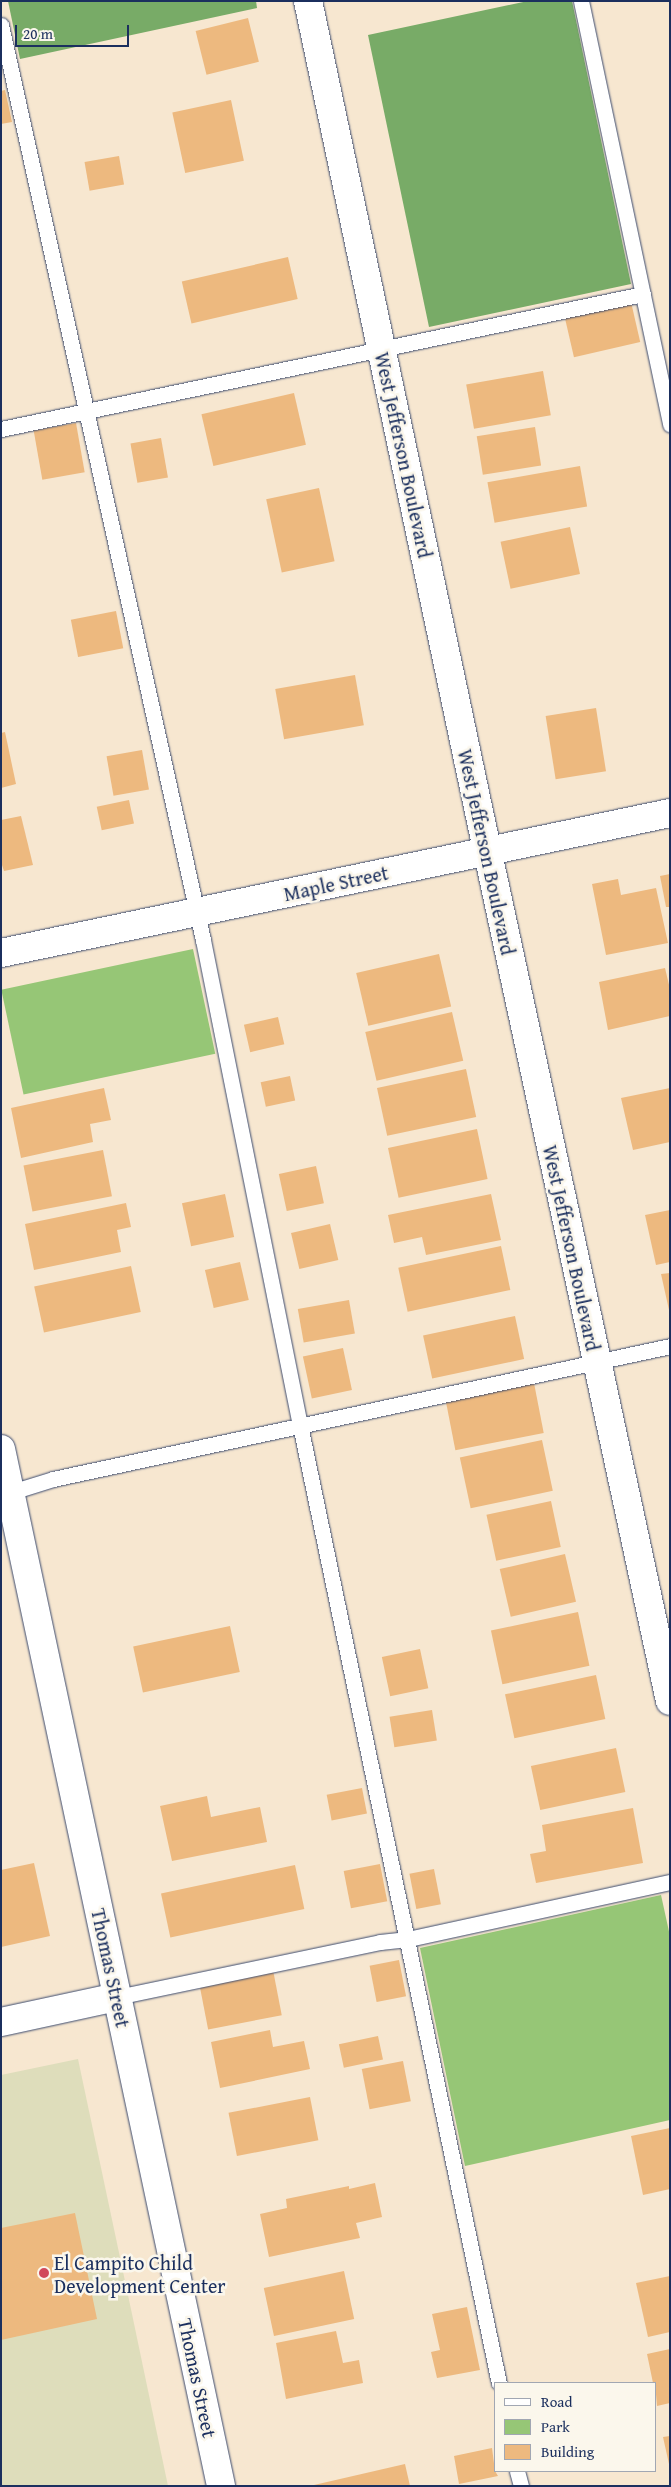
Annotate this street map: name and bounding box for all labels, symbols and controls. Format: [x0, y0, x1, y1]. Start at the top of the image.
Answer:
scale bar [18, 15, 131, 47]
text: 20 m [23, 23, 53, 44]
street label: West Jefferson Boulevard [370, 350, 438, 560]
street label: West Jefferson Boulevard [453, 747, 521, 957]
street label: Maple Street [281, 860, 391, 906]
street label: West Jefferson Boulevard [538, 1143, 606, 1353]
street label: Thomas Street [87, 1906, 135, 2030]
place label: El Campito Child Development Center [54, 2250, 226, 2297]
marker: El Campito Child Development Center [38, 2267, 50, 2279]
street label: Thomas Street [174, 2316, 222, 2440]
legend [493, 2382, 656, 2472]
text: Road [541, 2391, 572, 2412]
text: Park [541, 2416, 570, 2437]
text: Building [541, 2441, 594, 2462]

